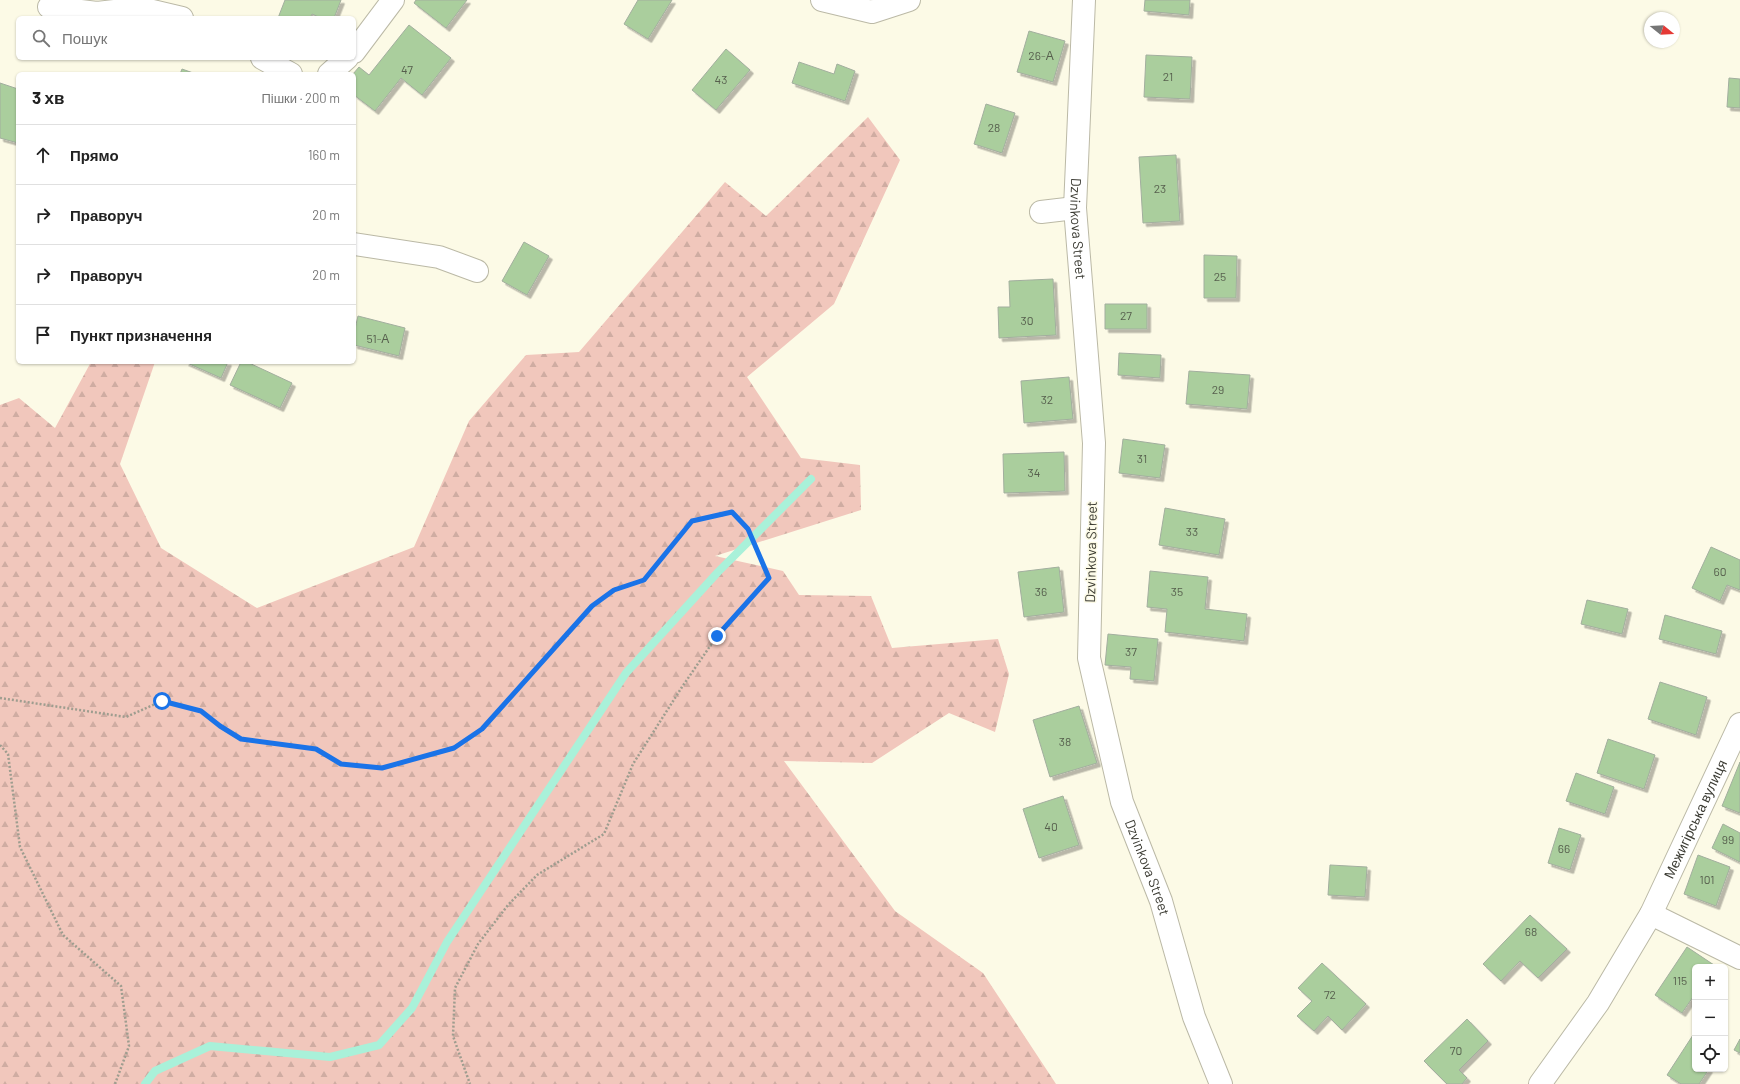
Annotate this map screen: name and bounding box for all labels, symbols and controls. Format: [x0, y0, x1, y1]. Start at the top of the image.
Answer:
north arrow [1644, 12, 1680, 48]
search box [16, 16, 356, 60]
icon: search [30, 27, 52, 49]
text: Пошук [62, 29, 107, 47]
house number: 26-А [1028, 48, 1054, 62]
house number: 47 [401, 62, 413, 76]
house number: 21 [1163, 69, 1173, 83]
house number: 43 [715, 72, 727, 86]
text: 3 хв [32, 87, 65, 107]
text: Пішки · 200 m [261, 90, 340, 106]
house number: 28 [988, 120, 1000, 134]
icon: ahead [32, 144, 54, 166]
text: Прямо [70, 146, 119, 164]
text: 160 m [308, 147, 340, 163]
street label: Dzvinkova Street [1067, 178, 1090, 280]
house number: 23 [1154, 181, 1166, 195]
icon: right [32, 204, 54, 226]
text: Праворуч [70, 206, 143, 224]
text: 20 m [312, 207, 340, 223]
icon: right [32, 264, 54, 286]
text: Праворуч [70, 266, 143, 284]
text: 20 m [312, 267, 340, 283]
house number: 25 [1214, 269, 1226, 283]
house number: 27 [1120, 308, 1132, 322]
house number: 30 [1021, 313, 1033, 327]
icon: arrive [32, 324, 54, 346]
text: Пункт призначення [70, 326, 212, 344]
house number: 51-А [367, 331, 389, 345]
house number: 29 [1212, 382, 1224, 396]
house number: 32 [1041, 392, 1053, 406]
house number: 31 [1137, 451, 1147, 465]
house number: 34 [1028, 465, 1040, 479]
street label: Dzvinkova Street [1081, 501, 1100, 603]
house number: 33 [1186, 524, 1198, 538]
house number: 60 [1714, 564, 1726, 578]
house number: 36 [1035, 584, 1047, 598]
house number: 35 [1171, 584, 1183, 598]
route end [708, 627, 726, 645]
house number: 37 [1125, 644, 1137, 658]
route start [153, 692, 171, 710]
house number: 38 [1059, 734, 1071, 748]
street label: Межигірська вулиця [1660, 757, 1730, 881]
street label: Dzvinkova Street [1122, 817, 1174, 917]
house number: 40 [1044, 819, 1058, 833]
house number: 99 [1722, 832, 1734, 846]
house number: 66 [1558, 841, 1570, 855]
house number: 101 [1700, 872, 1714, 886]
house number: 68 [1525, 924, 1537, 938]
map controls [1692, 964, 1728, 1072]
button: + [1692, 964, 1728, 1000]
house number: 115 [1673, 973, 1687, 987]
house number: 72 [1324, 987, 1336, 1001]
button: − [1692, 1000, 1728, 1036]
button: locate [1692, 1036, 1728, 1072]
house number: 70 [1450, 1043, 1462, 1057]

